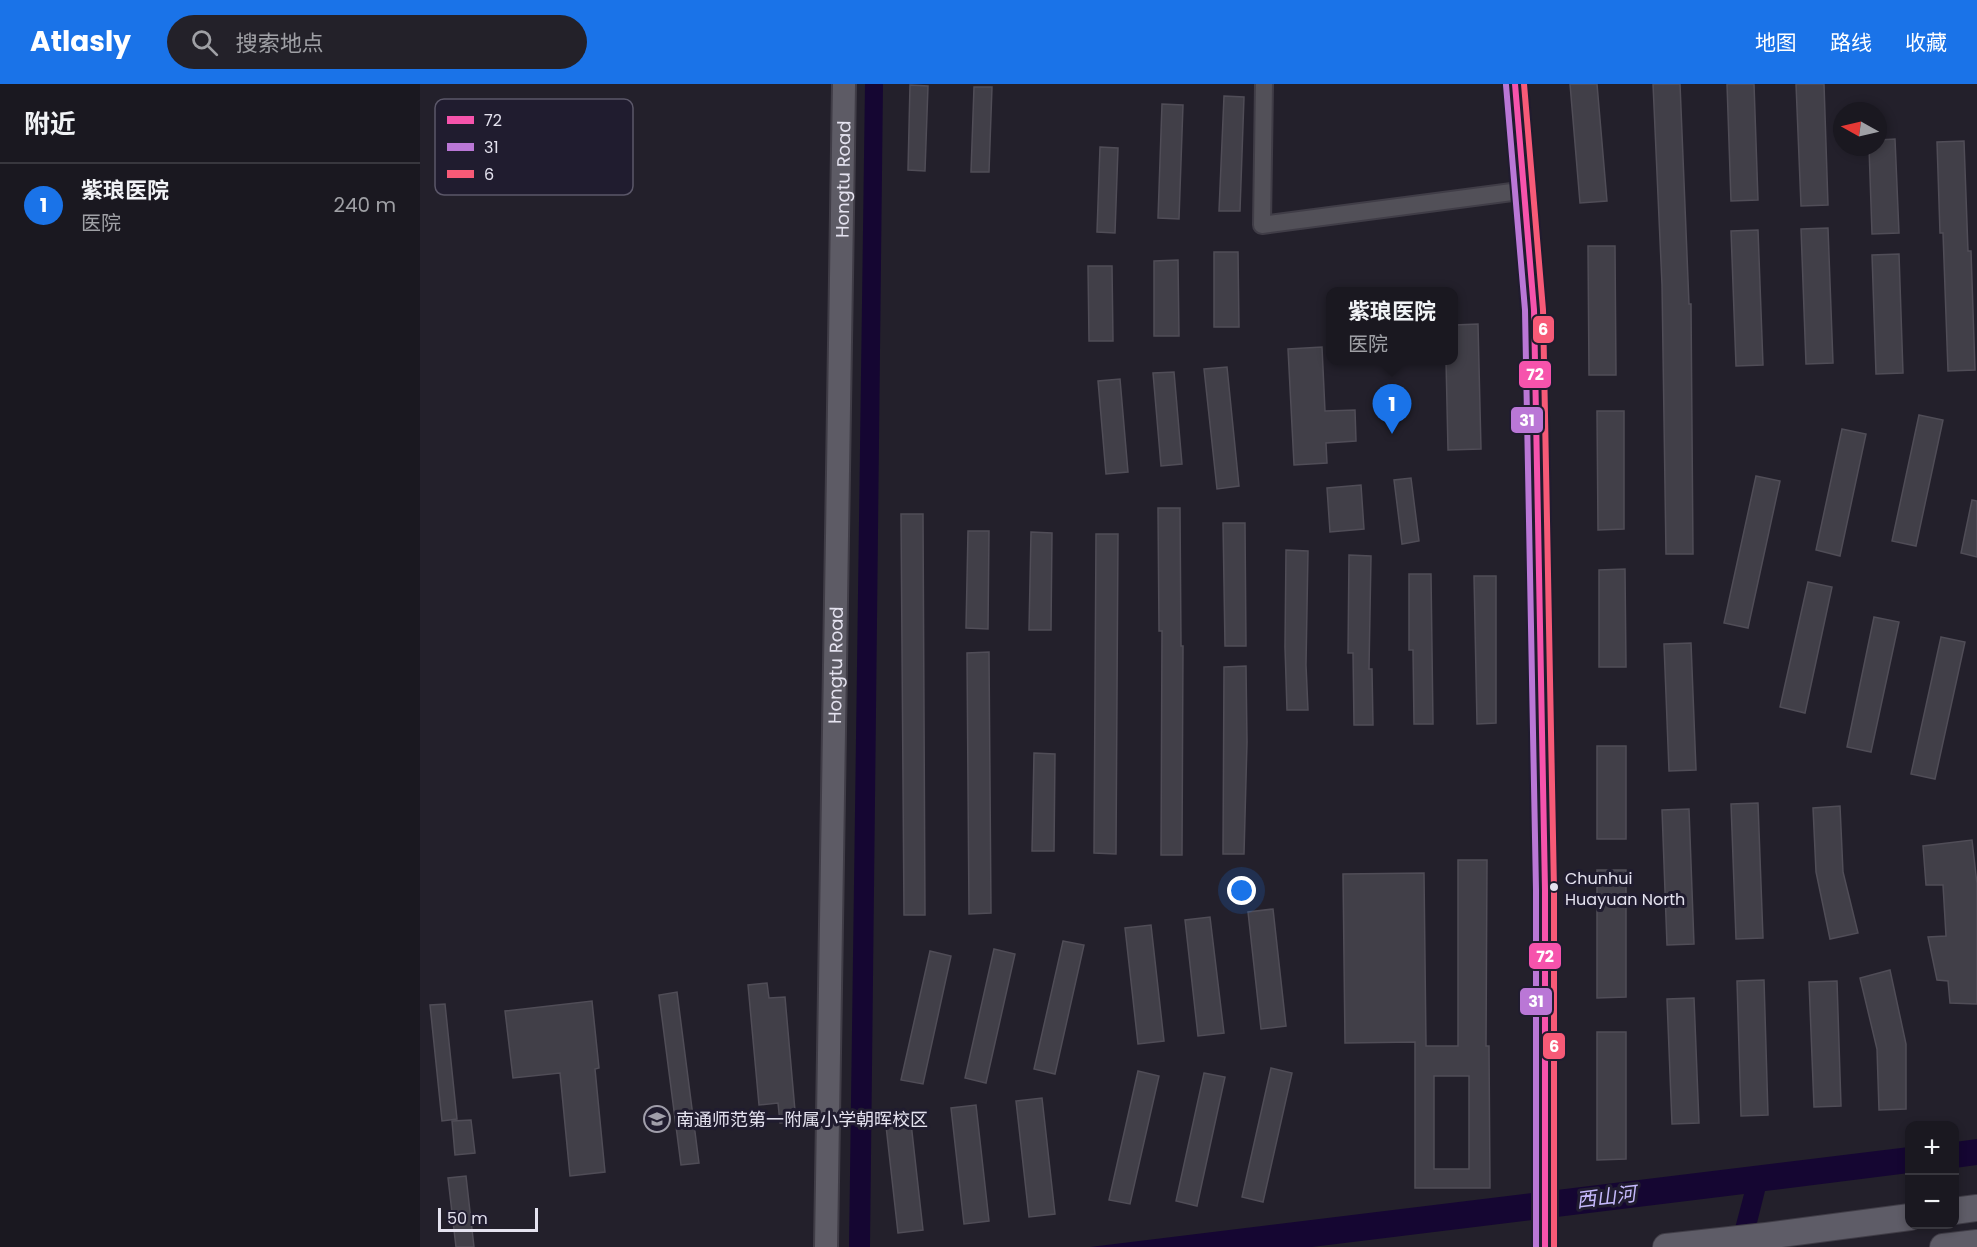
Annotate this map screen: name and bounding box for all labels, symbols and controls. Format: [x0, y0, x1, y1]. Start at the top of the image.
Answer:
search box [167, 15, 587, 69]
text: Atlasly [30, 22, 131, 61]
icon: search [188, 26, 221, 59]
text: 搜索地点 [236, 28, 324, 59]
text: 地图 [1755, 28, 1797, 57]
text: 路线 [1830, 28, 1872, 57]
text: 收藏 [1905, 28, 1947, 57]
legend [435, 99, 633, 195]
north arrow [1833, 102, 1887, 156]
text: 附近 [24, 106, 76, 142]
text: 72 [484, 109, 502, 132]
street label: Hongtu Road [829, 120, 856, 238]
text: 31 [484, 136, 499, 159]
text: 6 [484, 163, 494, 186]
text: 紫琅医院 [81, 175, 169, 206]
text: 1 [40, 191, 47, 219]
text: 240 m [333, 191, 396, 219]
text: 医院 [81, 209, 121, 237]
popup [1326, 287, 1458, 365]
text: 紫琅医院 [1348, 296, 1436, 327]
line badge: 6 [1532, 315, 1555, 344]
text: 6 [1538, 318, 1548, 341]
text: 医院 [1348, 330, 1388, 358]
line badge: 72 [1518, 360, 1552, 389]
text: 72 [1526, 363, 1544, 386]
pin: 1 [1372, 384, 1412, 434]
line badge: 31 [1510, 406, 1544, 434]
text: 31 [1519, 409, 1535, 432]
street label: Hongtu Road [822, 606, 848, 724]
place label: Chunhui Huayuan North [1565, 867, 1685, 911]
your location [1227, 876, 1256, 905]
marker: Chunhui Huayuan North [1548, 881, 1560, 893]
line badge: 72 [1528, 942, 1562, 970]
text: 72 [1536, 945, 1554, 968]
line badge: 31 [1519, 987, 1553, 1016]
text: 31 [1528, 990, 1544, 1013]
line badge: 6 [1542, 1032, 1566, 1060]
text: 6 [1549, 1035, 1559, 1058]
school or university icon: 南通师范第一附属小学朝晖校区 [642, 1104, 672, 1134]
place label: 南通师范第一附属小学朝晖校区 [676, 1107, 928, 1132]
map controls [1905, 1121, 1959, 1229]
button: + [1905, 1121, 1959, 1175]
button: − [1905, 1175, 1959, 1229]
water label: 西山河 [1575, 1179, 1641, 1215]
scale bar [438, 1205, 538, 1232]
text: 50 m [447, 1207, 488, 1230]

